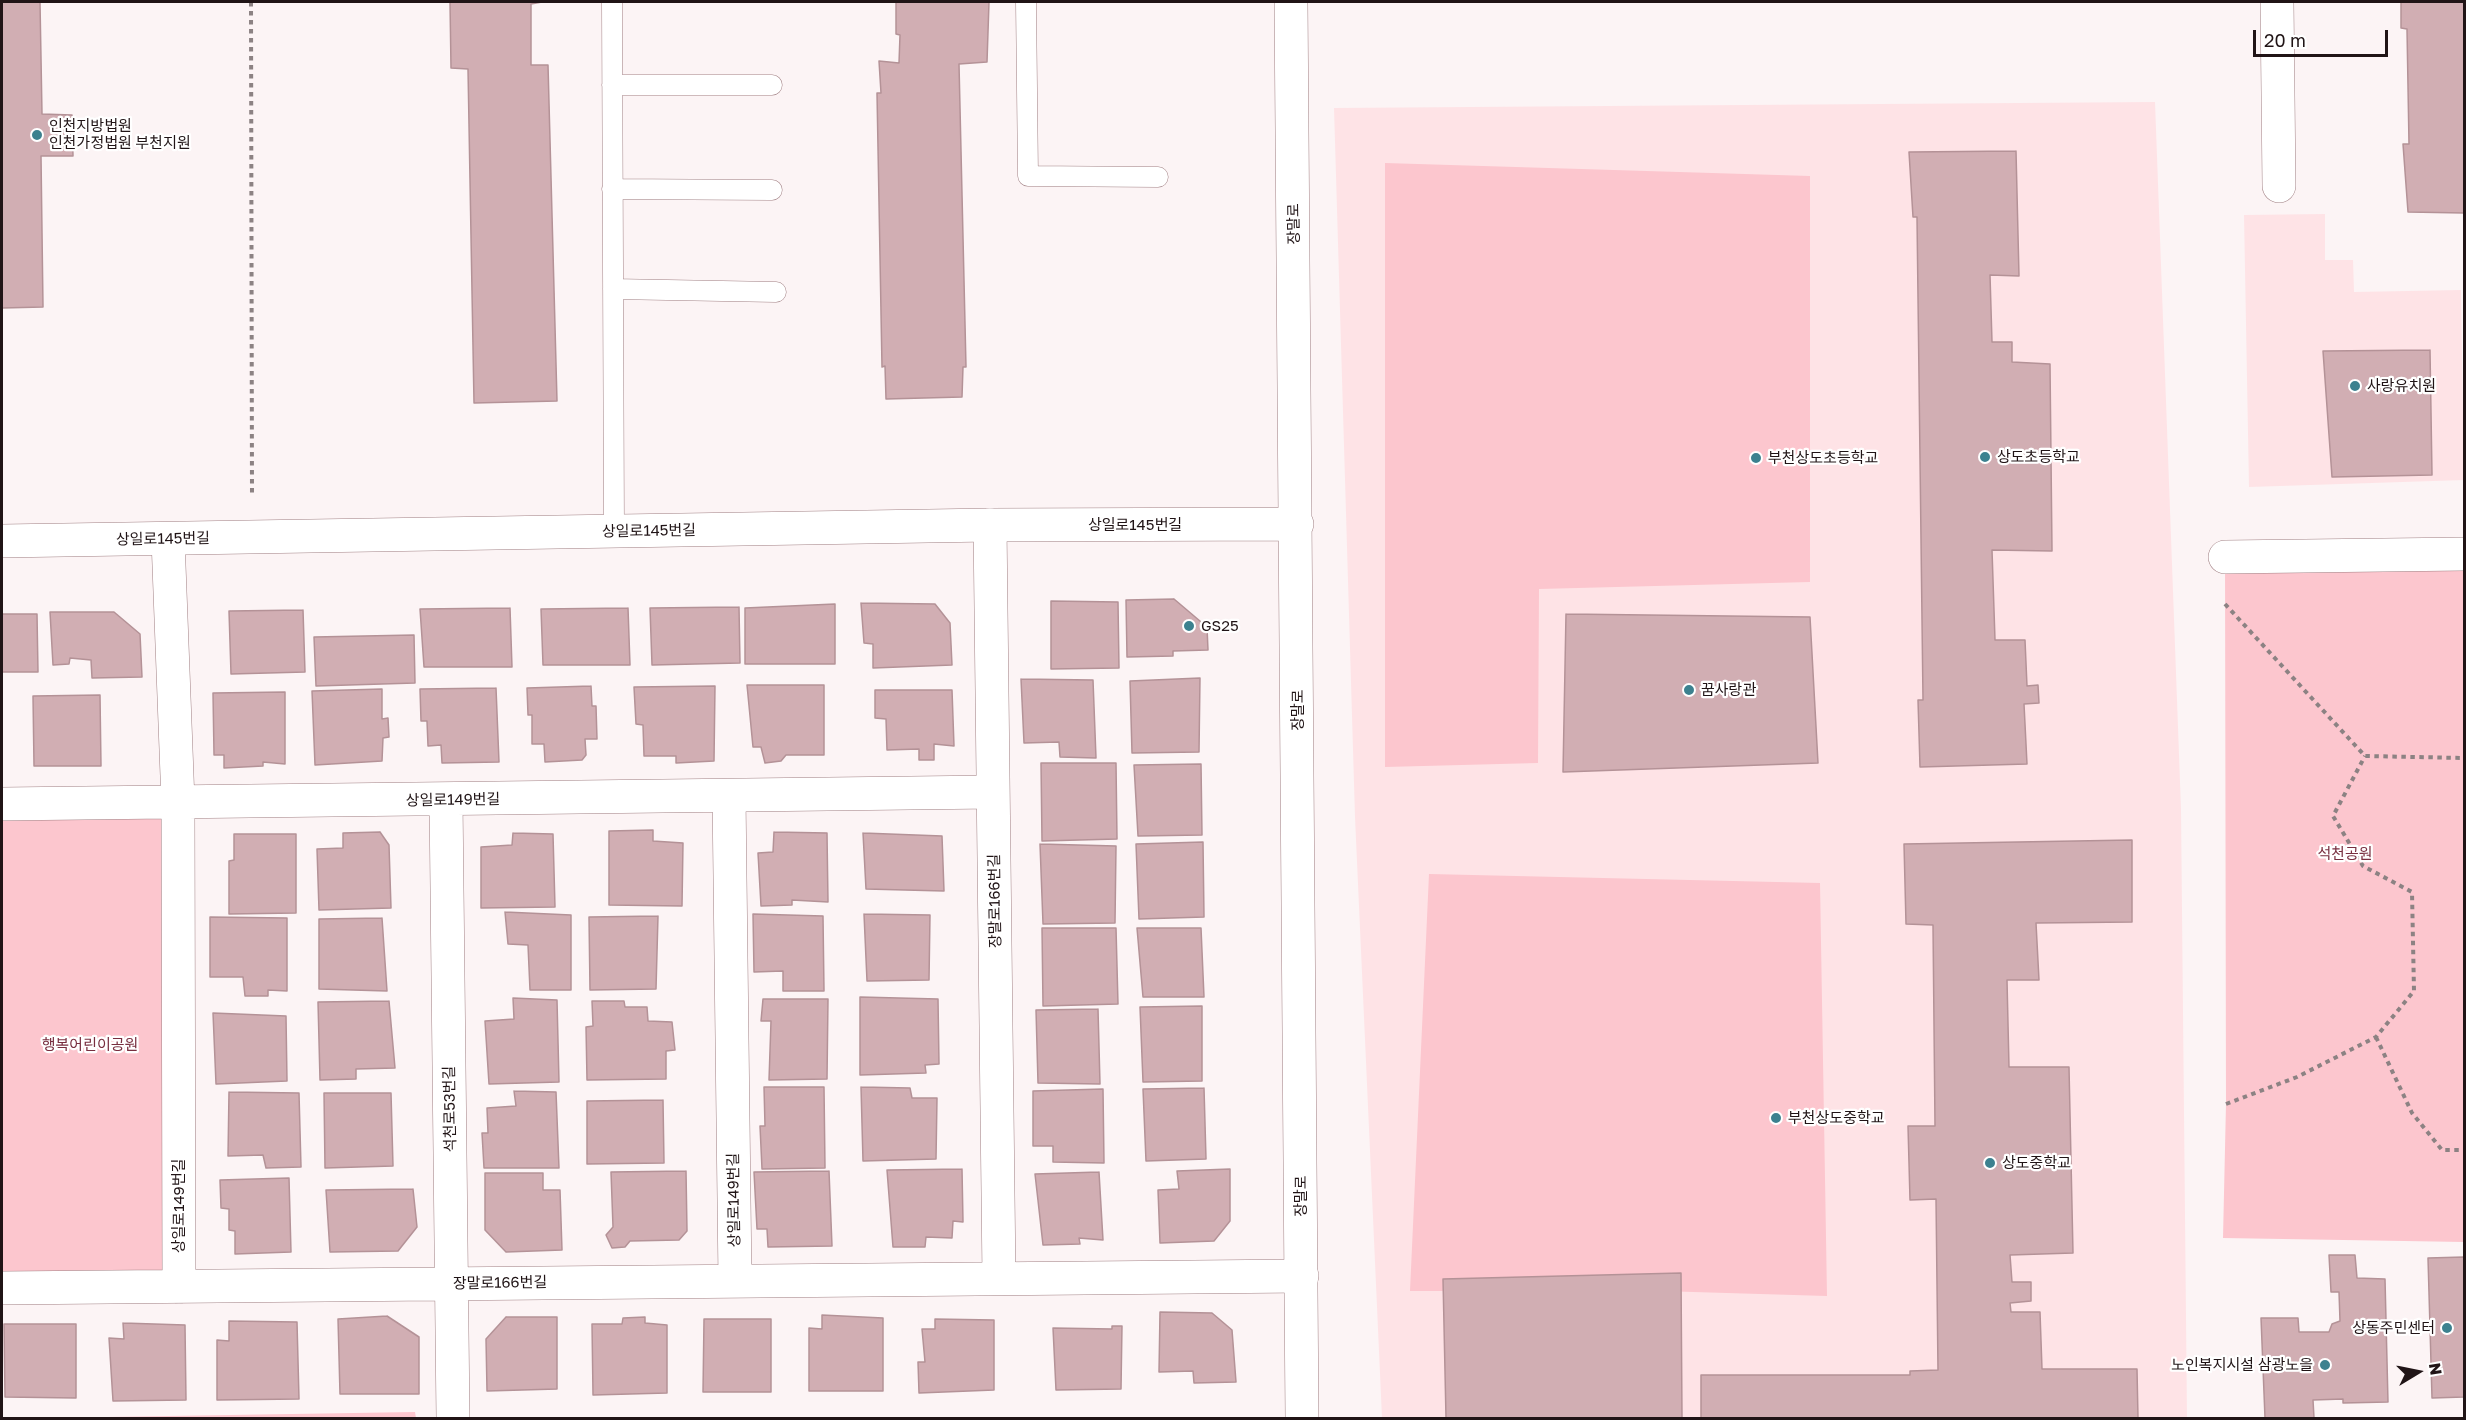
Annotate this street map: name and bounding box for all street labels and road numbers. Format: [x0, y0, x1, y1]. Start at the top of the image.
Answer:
street label: 장말로 [1285, 203, 1303, 245]
street label: 상일로145번길 [1088, 516, 1182, 534]
street label: 상일로145번길 [602, 521, 696, 541]
street label: 상일로145번길 [116, 529, 210, 549]
street label: 장말로 [1289, 689, 1307, 731]
street label: 상일로149번길 [406, 790, 500, 810]
street label: 장말로166번길 [985, 854, 1005, 948]
street label: 석천로53번길 [440, 1066, 460, 1152]
street label: 상일로149번길 [724, 1153, 744, 1247]
street label: 상일로149번길 [170, 1159, 188, 1253]
street label: 장말로 [1292, 1175, 1310, 1217]
street label: 장말로166번길 [453, 1273, 547, 1293]

